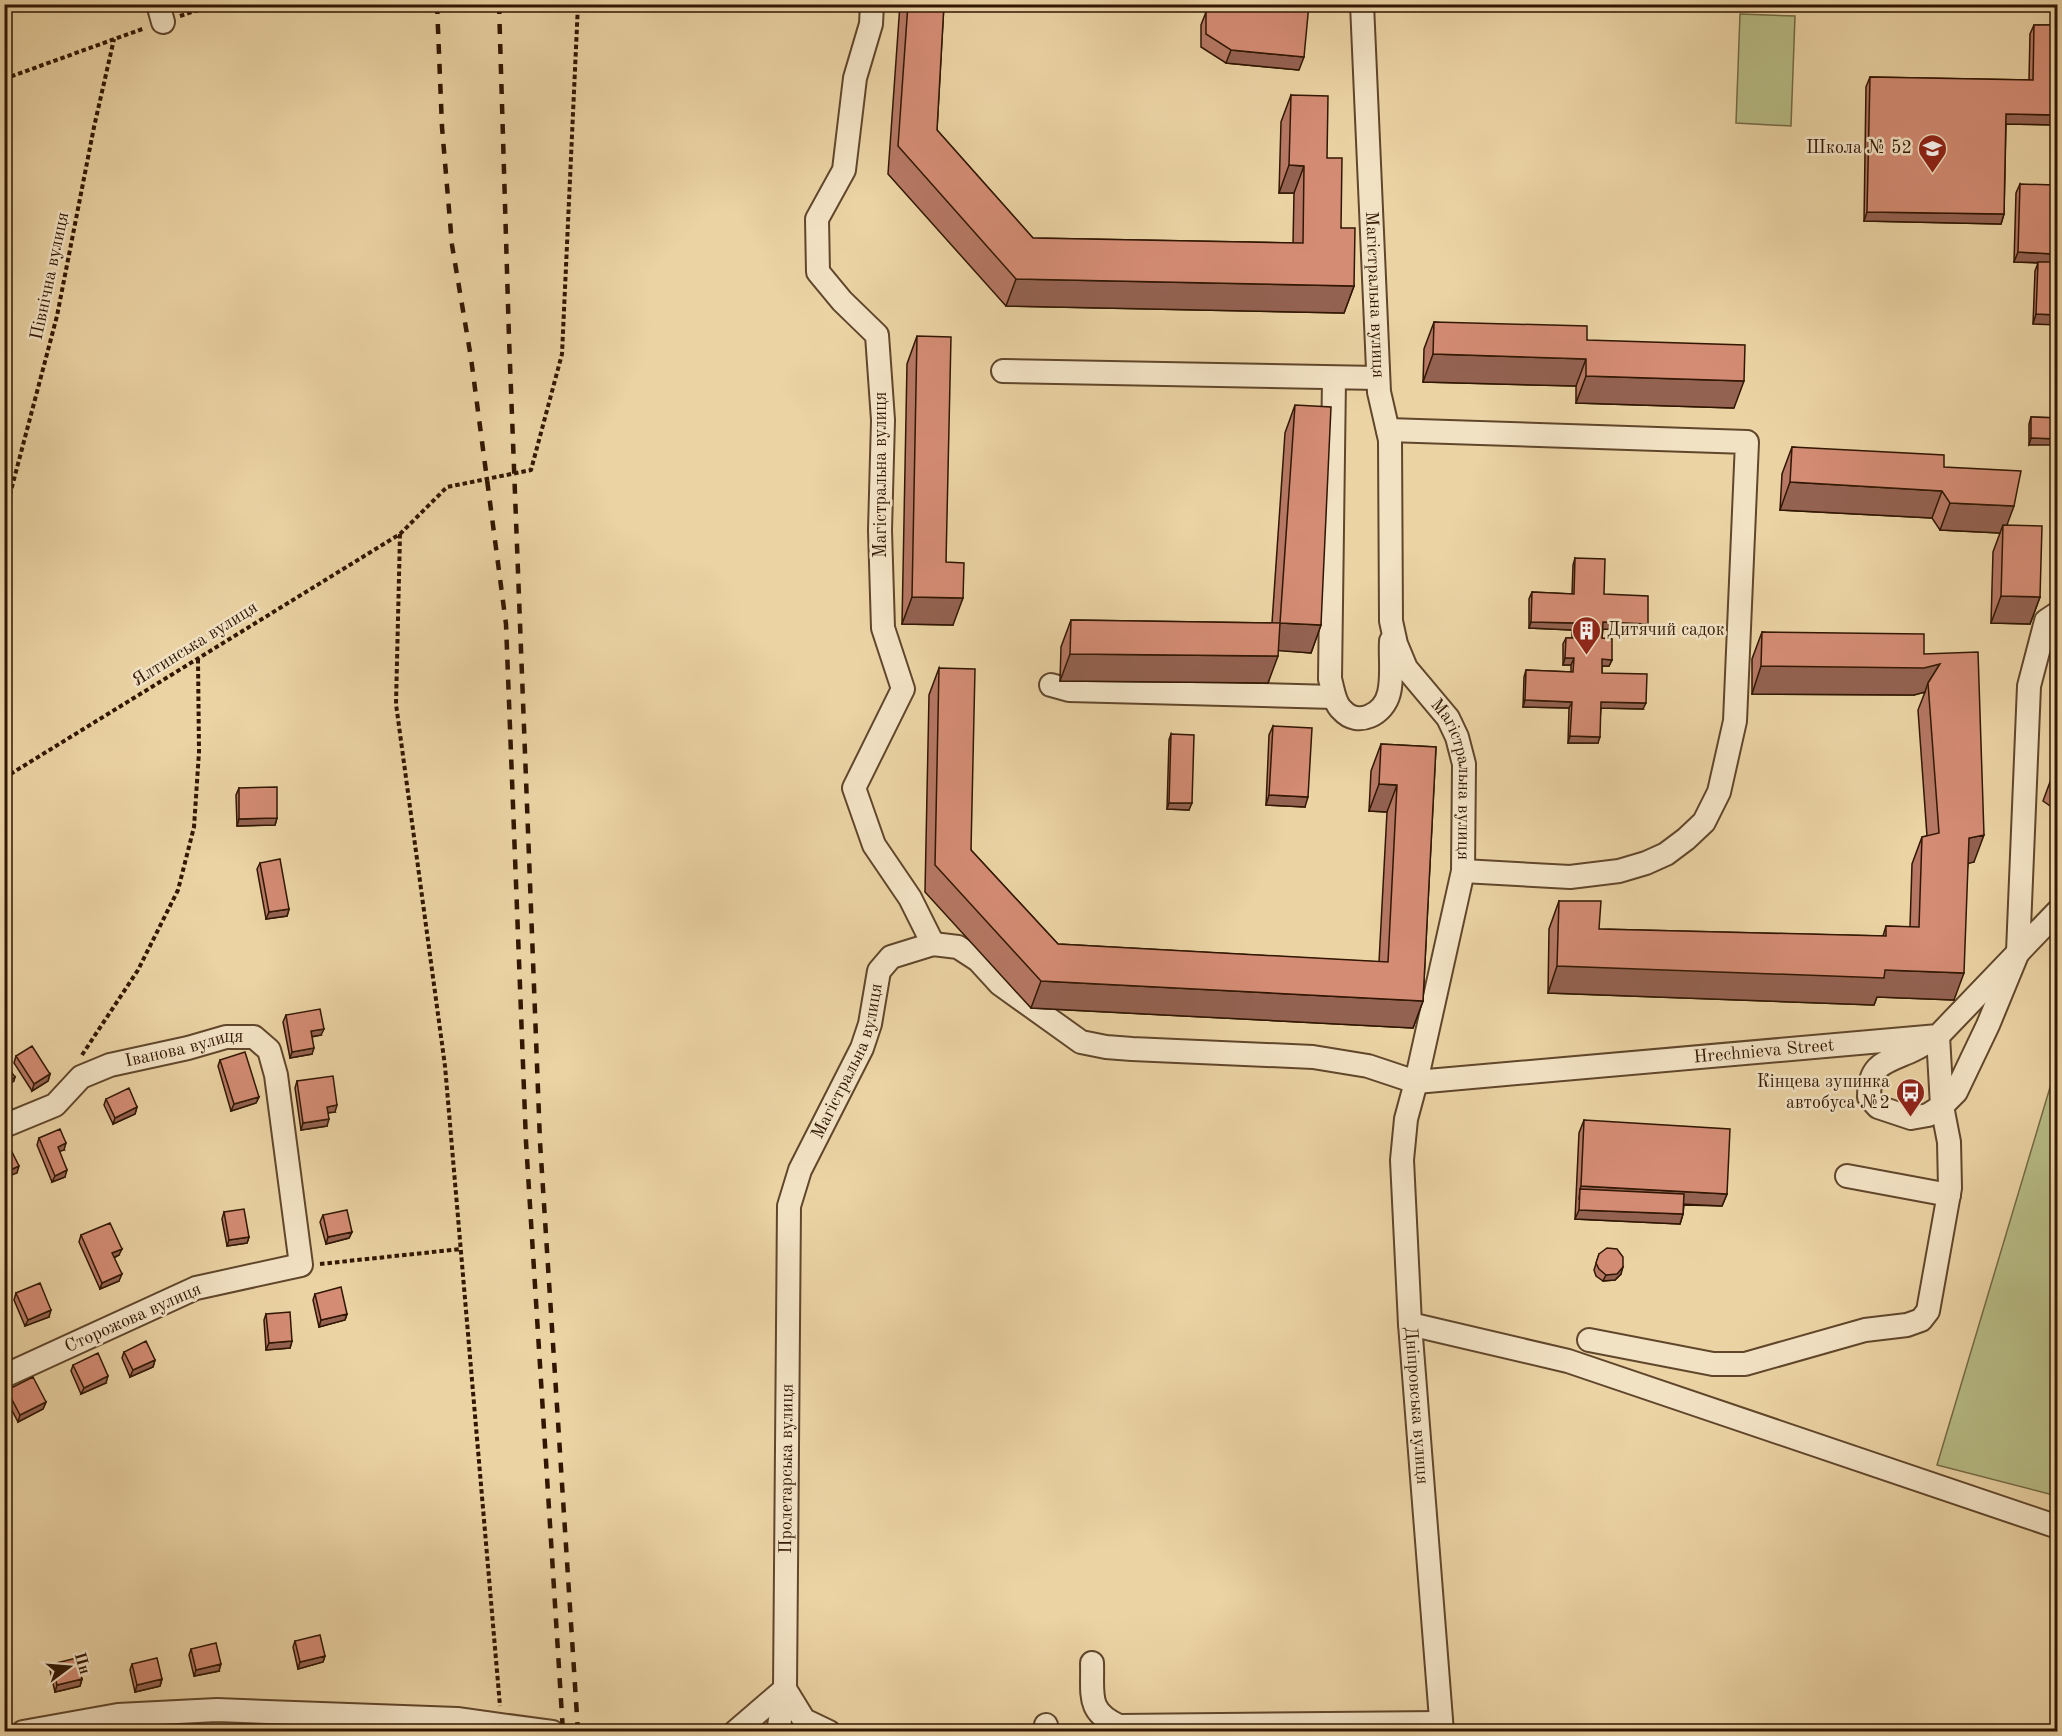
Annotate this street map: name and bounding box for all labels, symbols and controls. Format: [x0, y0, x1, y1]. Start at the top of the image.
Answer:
school or university icon: Школа № 52 [1917, 132, 1949, 174]
place label: Школа № 52 [1806, 139, 1912, 157]
street label: Північна вулиця [28, 210, 72, 342]
street label: Магістральна вулиця [1362, 211, 1387, 378]
street label: Магістральна вулиця [872, 392, 890, 558]
street label: Ялтинська вулиця [129, 598, 261, 690]
building icon: Дитячий садок [1570, 614, 1602, 656]
place label: Дитячий садок [1607, 621, 1725, 639]
street label: Магістральна вулиця [1427, 695, 1473, 860]
street label: Магістральна вулиця [808, 982, 886, 1142]
street label: Іванова вулиця [123, 1028, 243, 1070]
street label: Hrechnieva Street [1693, 1036, 1835, 1067]
place label: Кінцева зупинка автобуса №2 [1757, 1073, 1890, 1112]
bus stop icon: Кінцева зупинка автобуса №2 [1895, 1076, 1927, 1118]
street label: Сторожова вулиця [62, 1280, 204, 1356]
street label: Дніпровська вулиця [1401, 1326, 1432, 1485]
street label: Пролетарська вулиця [777, 1383, 797, 1554]
north arrow [39, 1637, 99, 1697]
text: Пн [71, 1651, 92, 1676]

